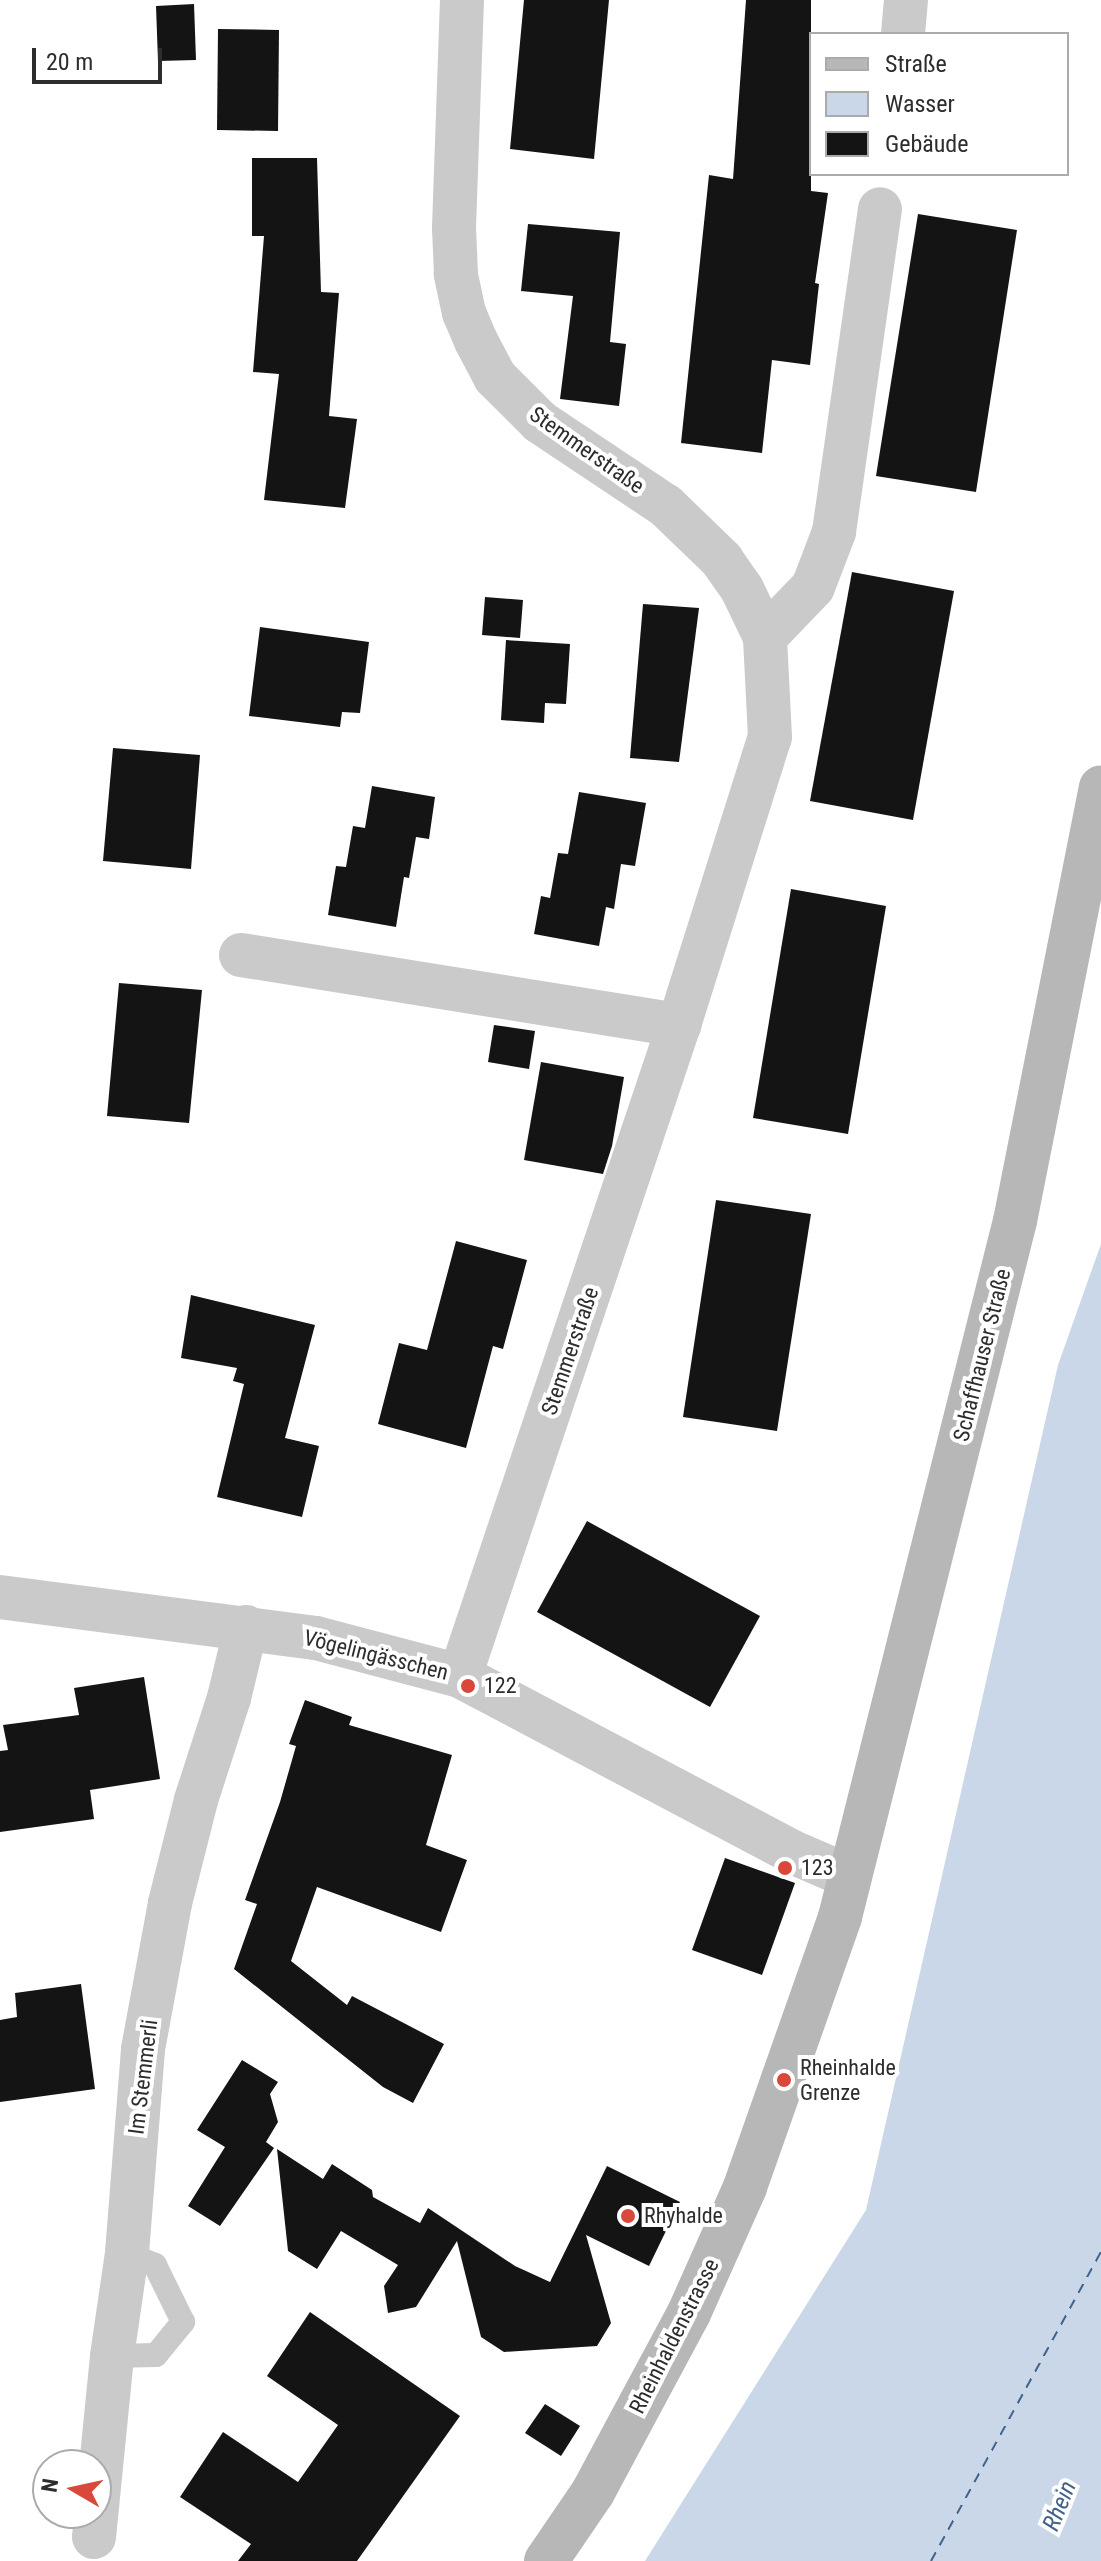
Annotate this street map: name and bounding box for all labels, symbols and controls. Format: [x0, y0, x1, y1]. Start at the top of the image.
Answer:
scale bar [36, 32, 166, 82]
legend [809, 32, 1069, 176]
text: 20 m [46, 48, 93, 76]
text: Straße [885, 50, 947, 78]
text: Wasser [885, 90, 955, 118]
text: Gebäude [885, 130, 969, 158]
street label: Stemmerstraße [525, 401, 649, 499]
street label: Schaffhauser Straße [948, 1266, 1016, 1444]
street label: Stemmerstraße [536, 1284, 604, 1418]
street label: Vögelingässchen [301, 1624, 451, 1686]
place label: 122 [484, 1673, 517, 1699]
marker: 122 [459, 1677, 477, 1695]
place label: 123 [801, 1855, 834, 1881]
marker: 123 [776, 1859, 794, 1877]
street label: Im Stemmerli [123, 2018, 163, 2136]
place label: Rheinhalde Grenze [800, 2054, 896, 2106]
marker: Rheinhalde Grenze [775, 2071, 793, 2089]
place label: Rhyhalde [644, 2203, 723, 2229]
marker: Rhyhalde [619, 2207, 637, 2225]
street label: Rheinhaldenstrasse [624, 2254, 724, 2418]
north arrow [32, 2449, 112, 2529]
text: N [36, 2477, 63, 2494]
water label: Rhein [1037, 2477, 1083, 2535]

